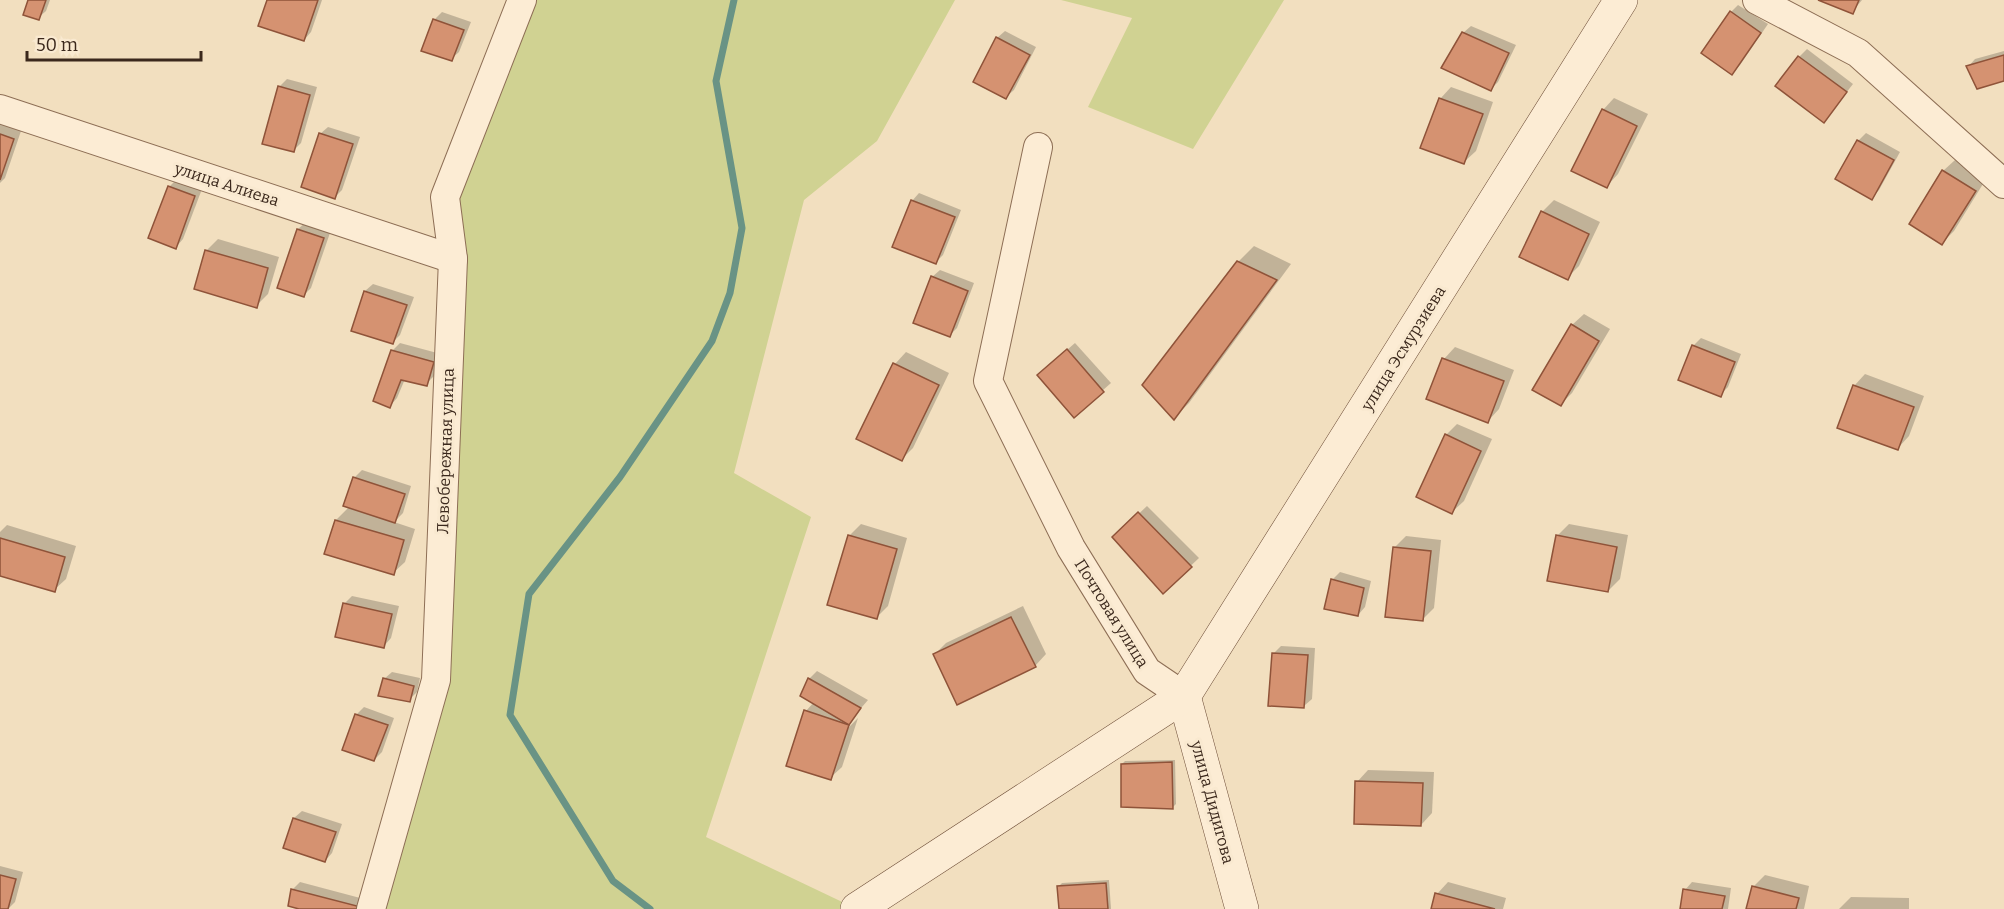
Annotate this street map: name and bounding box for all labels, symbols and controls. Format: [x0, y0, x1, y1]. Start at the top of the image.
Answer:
scale bar [27, 24, 201, 62]
text: 50 m [36, 34, 78, 56]
street label: улица Алиева [171, 158, 282, 210]
street label: улица Эсмурзиева [1357, 282, 1450, 415]
street label: Левобережная улица [433, 368, 458, 534]
street label: Почтовая улица [1071, 556, 1153, 671]
street label: улица Дидигова [1187, 738, 1238, 866]

